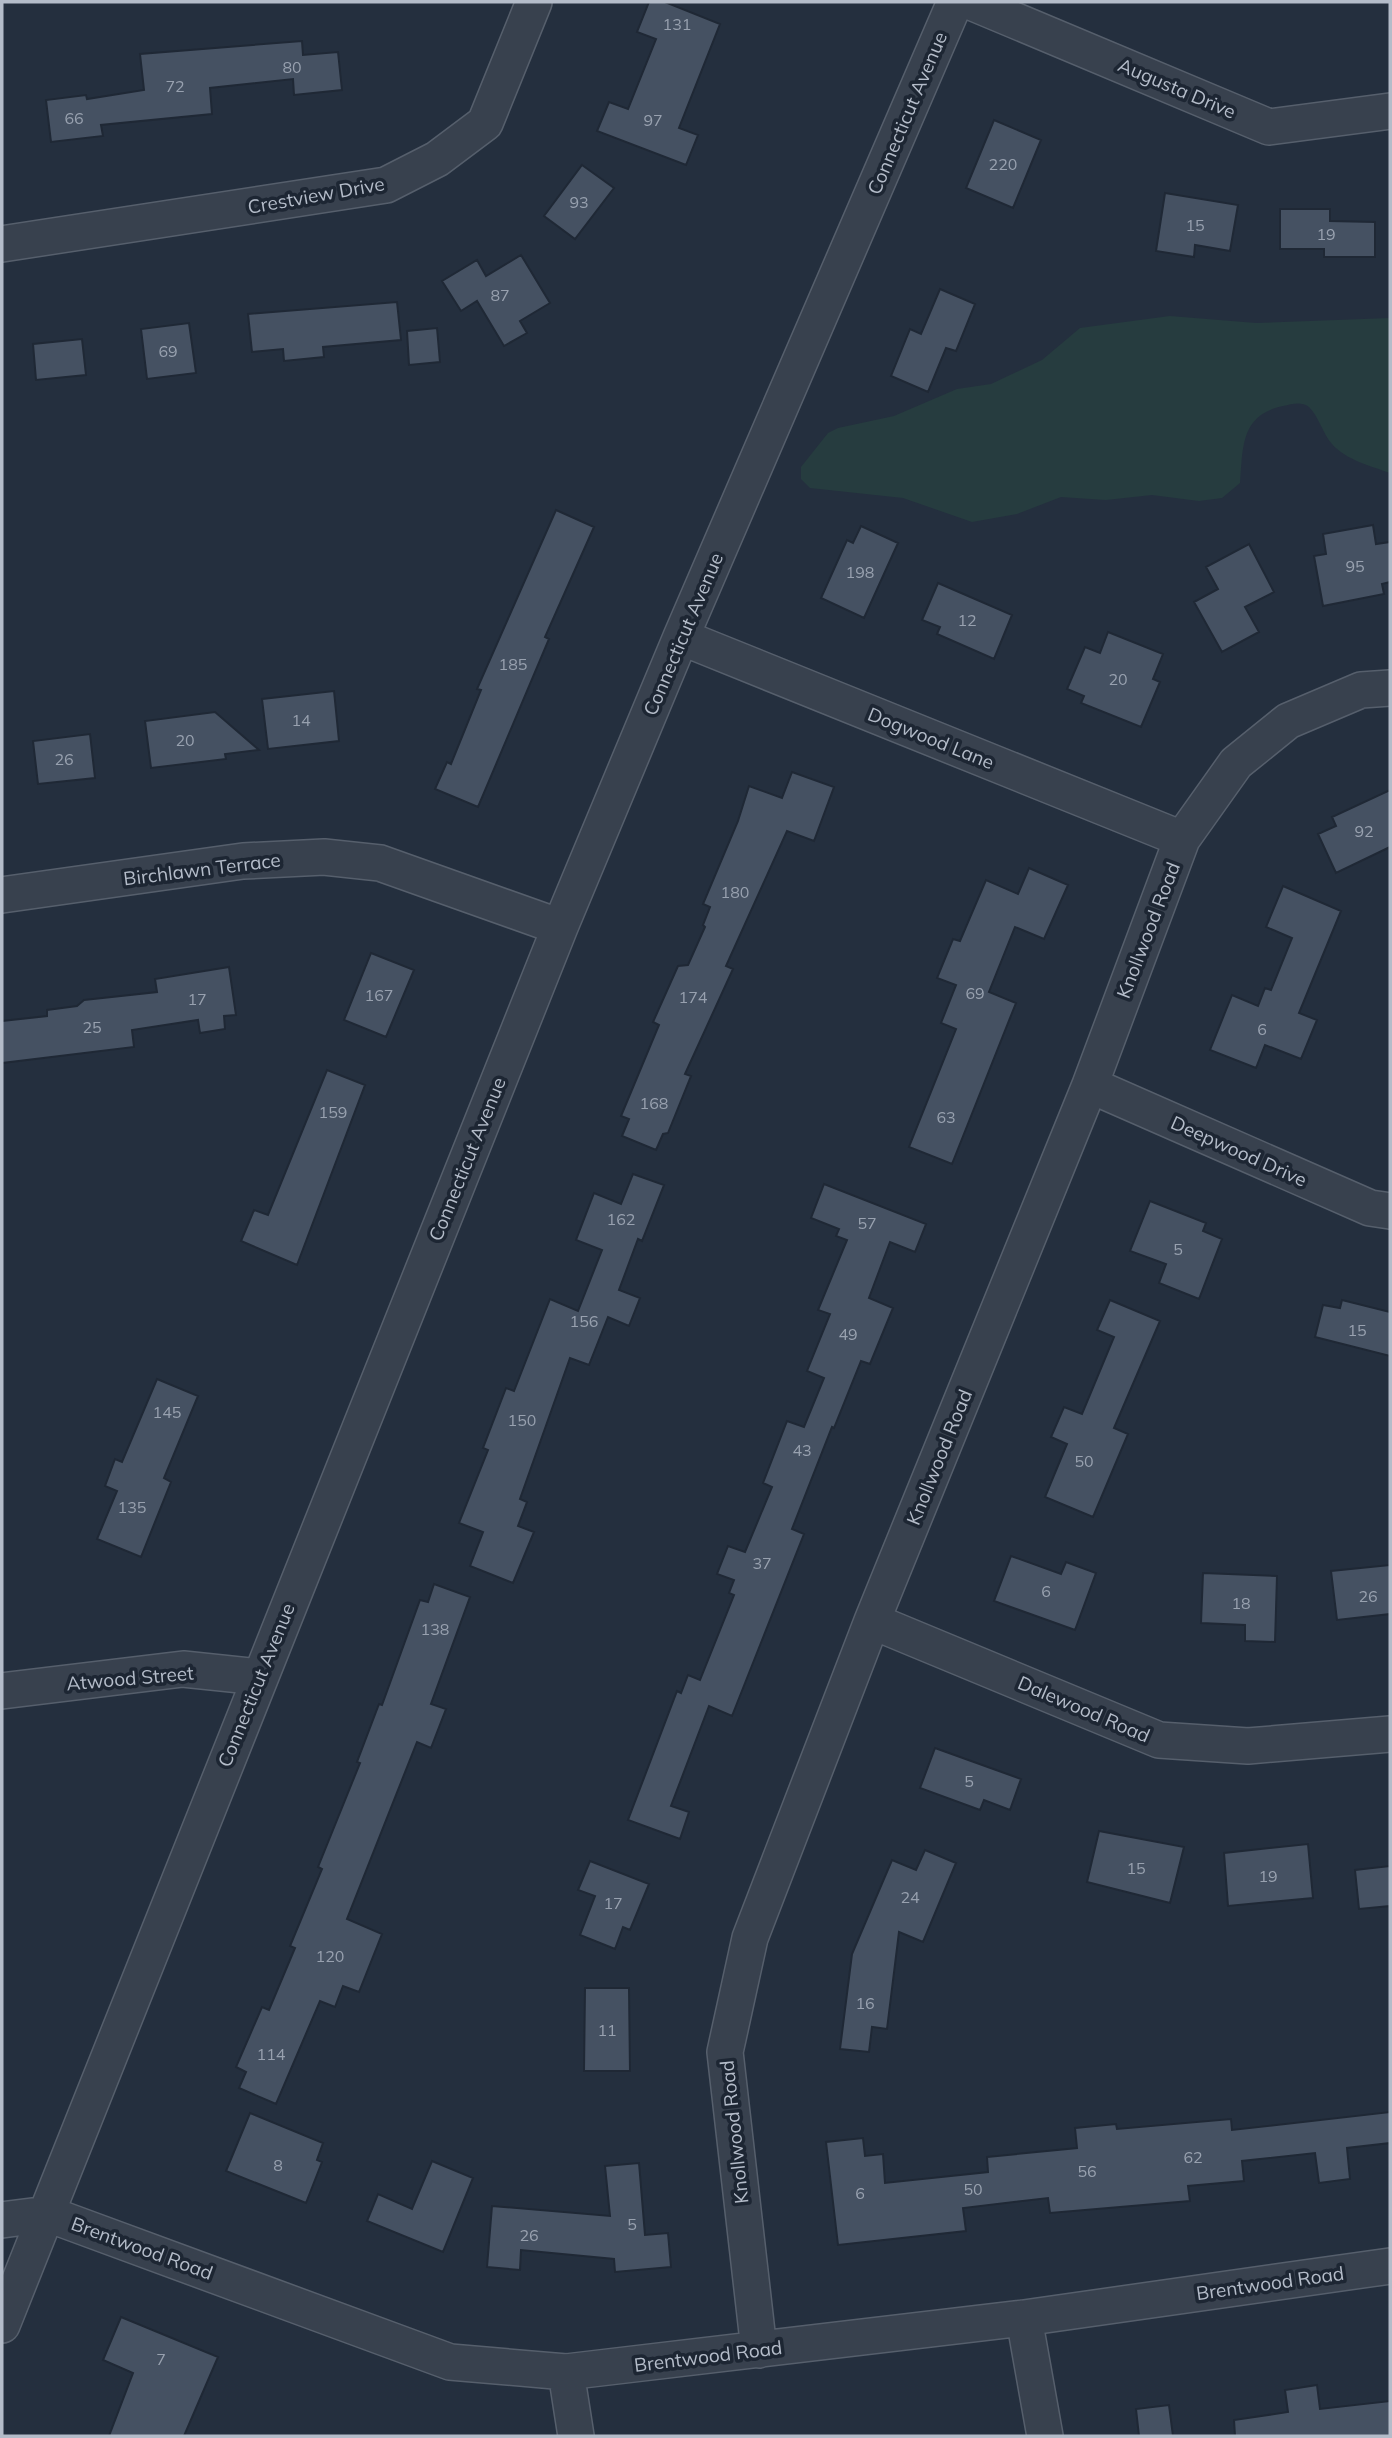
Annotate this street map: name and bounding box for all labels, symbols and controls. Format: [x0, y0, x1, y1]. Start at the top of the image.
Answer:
house number: 131 [663, 14, 691, 34]
street label: Connecticut Avenue [862, 28, 952, 198]
street label: Augusta Drive [1115, 52, 1239, 124]
house number: 80 [282, 57, 302, 77]
house number: 72 [165, 76, 185, 96]
house number: 66 [64, 108, 84, 128]
house number: 97 [643, 110, 663, 130]
house number: 220 [989, 154, 1017, 174]
street label: Crestview Drive [246, 171, 386, 219]
house number: 93 [569, 192, 589, 212]
house number: 15 [1185, 215, 1205, 235]
house number: 19 [1316, 224, 1336, 244]
house number: 87 [490, 285, 510, 305]
house number: 69 [158, 341, 178, 361]
street label: Connecticut Avenue [638, 549, 728, 719]
house number: 95 [1345, 556, 1365, 576]
house number: 198 [846, 562, 874, 582]
house number: 12 [957, 610, 977, 630]
house number: 185 [499, 654, 527, 674]
house number: 20 [1108, 669, 1128, 689]
street label: Dogwood Lane [864, 702, 998, 774]
house number: 14 [291, 710, 311, 730]
house number: 20 [175, 730, 195, 750]
house number: 26 [54, 749, 74, 769]
house number: 92 [1354, 821, 1374, 841]
street label: Birchlawn Terrace [122, 847, 282, 891]
street label: Knollwood Road [1111, 858, 1185, 1002]
house number: 180 [721, 882, 749, 902]
house number: 69 [965, 983, 985, 1003]
house number: 167 [365, 985, 393, 1005]
house number: 174 [679, 987, 708, 1007]
house number: 17 [187, 989, 207, 1009]
house number: 25 [82, 1017, 102, 1037]
house number: 6 [1257, 1019, 1267, 1039]
street label: Connecticut Avenue [423, 1074, 511, 1244]
house number: 168 [640, 1093, 668, 1113]
house number: 159 [319, 1102, 347, 1122]
house number: 63 [936, 1107, 956, 1127]
street label: Deepwood Drive [1167, 1110, 1311, 1192]
house number: 162 [607, 1209, 635, 1229]
house number: 57 [857, 1213, 877, 1233]
house number: 5 [1173, 1239, 1183, 1259]
house number: 156 [570, 1311, 598, 1331]
house number: 15 [1347, 1320, 1367, 1340]
house number: 49 [838, 1324, 858, 1344]
street label: Knollwood Road [901, 1386, 977, 1528]
house number: 145 [153, 1402, 181, 1422]
house number: 150 [508, 1410, 536, 1430]
house number: 43 [792, 1440, 812, 1460]
house number: 50 [1074, 1451, 1094, 1471]
house number: 135 [118, 1497, 146, 1517]
house number: 37 [752, 1553, 772, 1573]
house number: 6 [1041, 1581, 1051, 1601]
house number: 26 [1358, 1586, 1378, 1606]
house number: 18 [1231, 1593, 1251, 1613]
street label: Connecticut Avenue [212, 1600, 300, 1770]
house number: 138 [421, 1619, 449, 1639]
street label: Atwood Street [65, 1660, 195, 1696]
street label: Dalewood Road [1014, 1670, 1154, 1748]
house number: 5 [964, 1771, 974, 1791]
house number: 15 [1126, 1858, 1146, 1878]
house number: 19 [1258, 1866, 1278, 1886]
house number: 24 [900, 1887, 920, 1907]
house number: 17 [603, 1893, 623, 1913]
house number: 120 [316, 1946, 344, 1966]
house number: 16 [855, 1993, 875, 2013]
house number: 11 [597, 2020, 617, 2040]
house number: 114 [257, 2044, 286, 2064]
street label: Knollwood Road [715, 2059, 753, 2205]
house number: 62 [1183, 2147, 1203, 2167]
house number: 8 [273, 2155, 283, 2175]
house number: 56 [1077, 2161, 1097, 2181]
house number: 50 [963, 2179, 983, 2199]
house number: 6 [855, 2183, 865, 2203]
street label: Brentwood Road [68, 2211, 216, 2285]
house number: 5 [627, 2214, 637, 2234]
house number: 26 [519, 2225, 539, 2245]
street label: Brentwood Road [1195, 2261, 1345, 2305]
street label: Brentwood Road [633, 2335, 783, 2377]
house number: 7 [156, 2349, 166, 2369]

